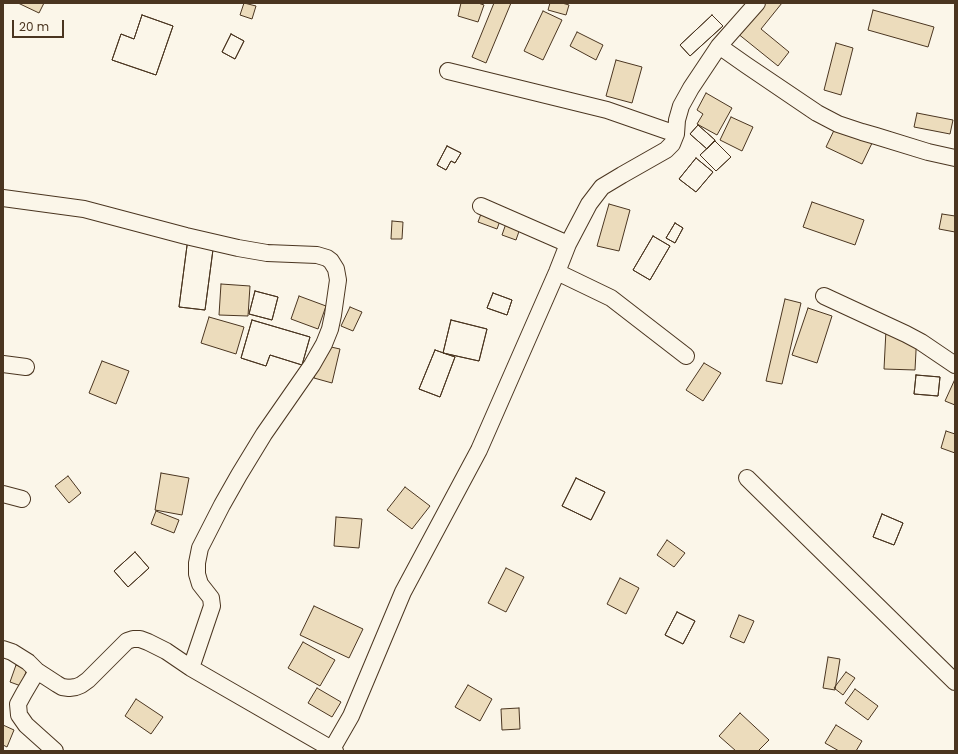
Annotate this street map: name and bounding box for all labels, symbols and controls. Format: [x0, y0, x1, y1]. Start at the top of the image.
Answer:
scale bar [14, 12, 66, 38]
text: 20 m [19, 18, 49, 35]

